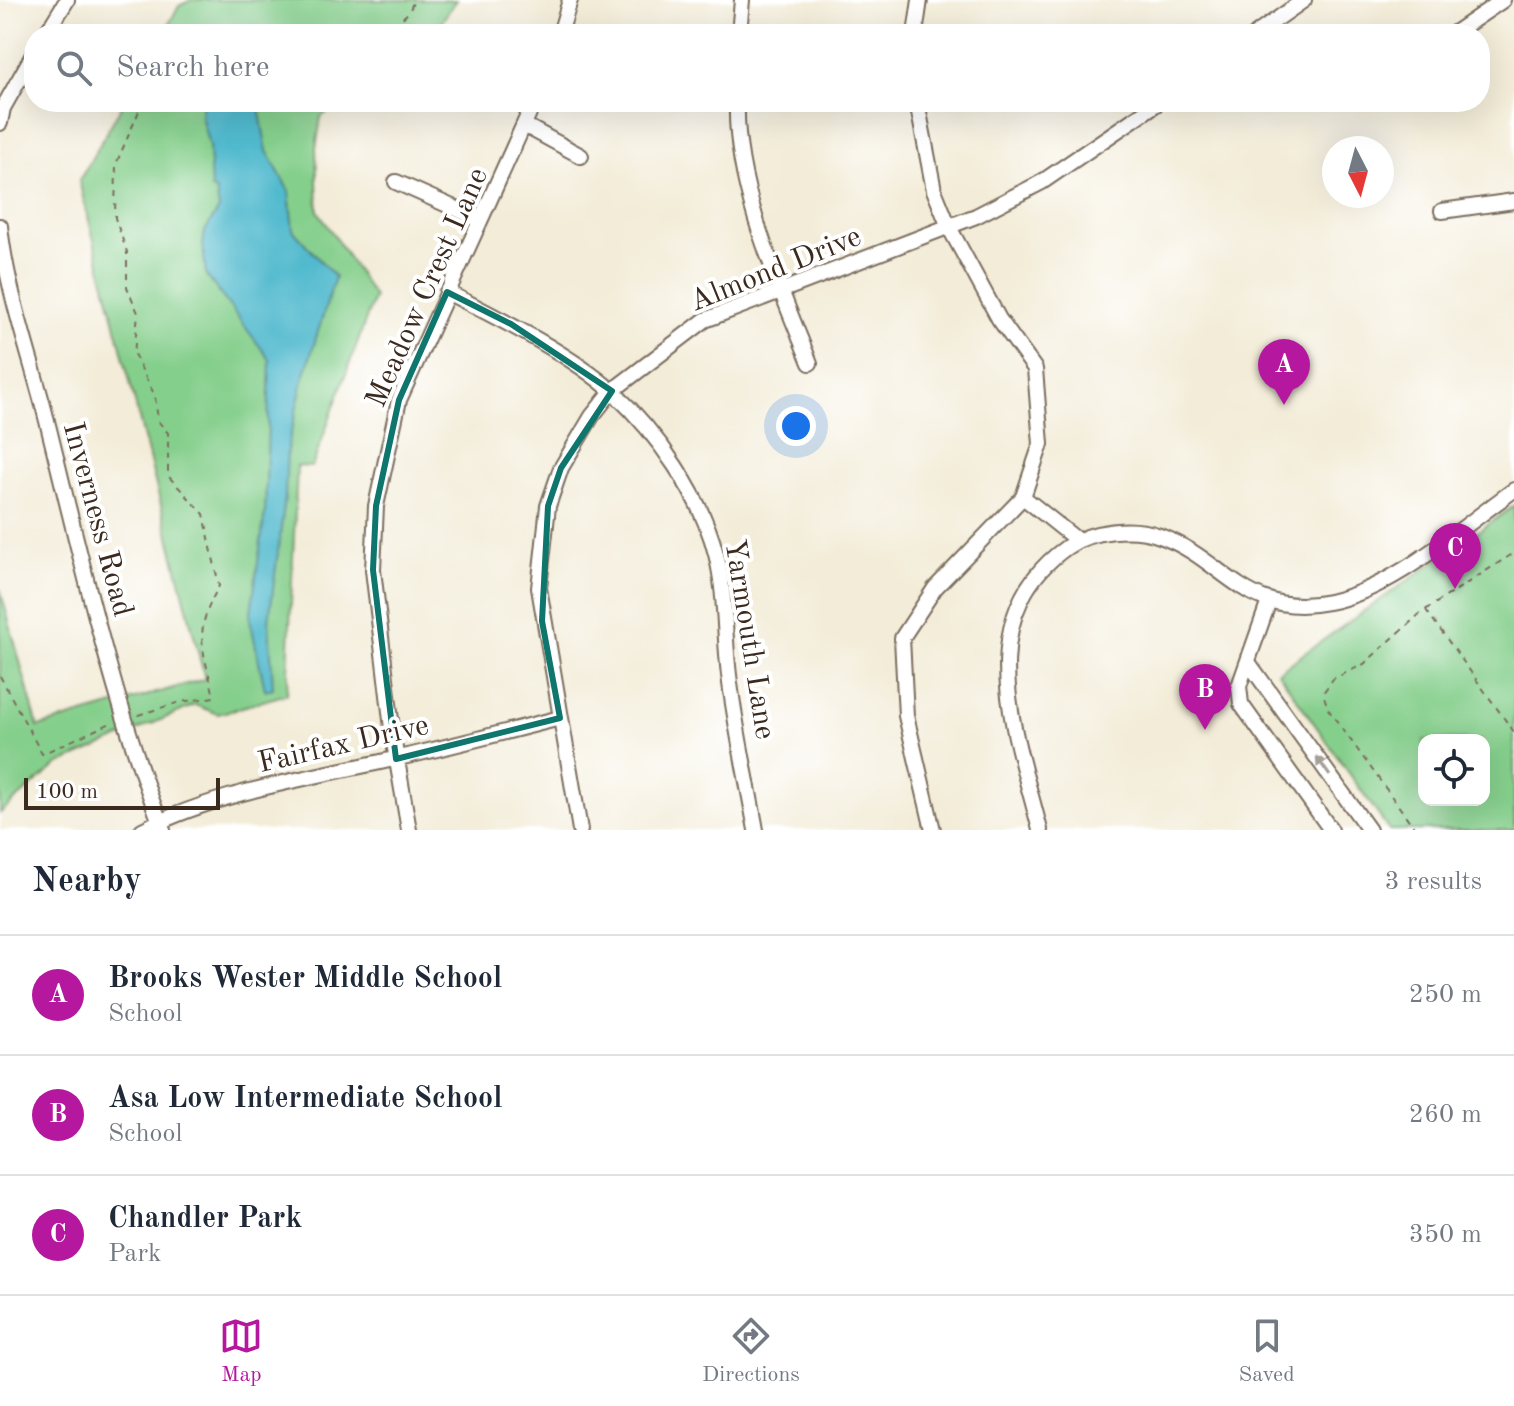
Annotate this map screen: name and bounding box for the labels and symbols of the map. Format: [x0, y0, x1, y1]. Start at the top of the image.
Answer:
north arrow [1322, 136, 1394, 208]
street label: Meadow Crest Lane [362, 164, 494, 412]
street label: Almond Drive [686, 222, 866, 318]
pin: A [1258, 339, 1310, 405]
your location [776, 406, 816, 446]
street label: Inverness Road [57, 419, 137, 620]
pin: C [1429, 523, 1481, 589]
street label: Yarmouth Lane [718, 537, 780, 741]
pin: B [1179, 664, 1231, 730]
street label: Fairfax Drive [255, 711, 432, 779]
one-way arrow [1316, 756, 1332, 777]
scale bar [24, 774, 220, 810]

